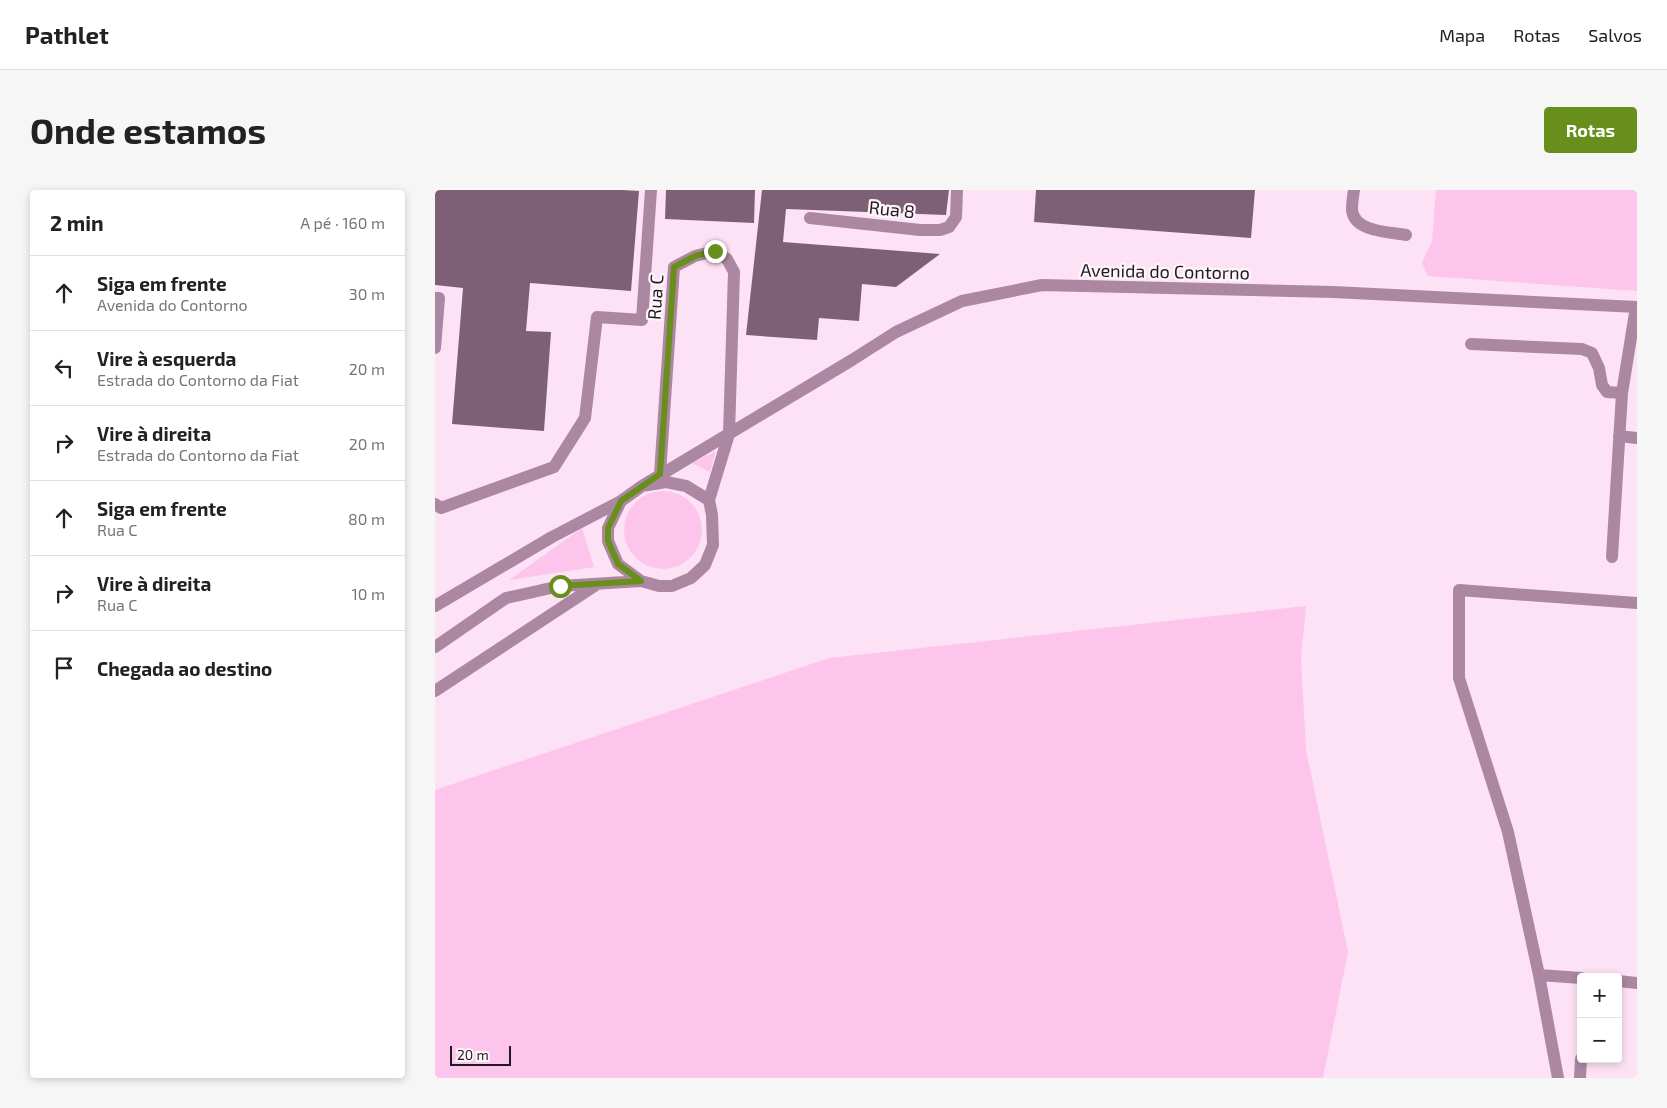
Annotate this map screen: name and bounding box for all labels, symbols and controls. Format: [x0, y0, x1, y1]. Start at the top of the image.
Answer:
text: Pathlet [25, 20, 109, 49]
text: Mapa [1439, 24, 1485, 46]
text: Rotas [1513, 24, 1560, 46]
text: Salvos [1588, 24, 1642, 46]
button: Rotas [1544, 107, 1637, 153]
text: Onde estamos [30, 109, 266, 151]
street label: Rua 8 [868, 196, 916, 222]
text: 2 min [50, 210, 104, 235]
text: A pé · 160 m [300, 213, 385, 232]
route end [704, 240, 727, 263]
street label: Avenida do Contorno [1080, 259, 1250, 283]
text: Siga em frente [97, 272, 227, 295]
street label: Rua C [642, 274, 668, 320]
icon: ahead [50, 279, 78, 307]
text: 30 m [349, 284, 385, 303]
text: Avenida do Contorno [97, 295, 248, 314]
text: Vire à esquerda [97, 347, 236, 370]
icon: left [50, 354, 78, 382]
text: 20 m [349, 359, 385, 378]
text: Estrada do Contorno da Fiat [97, 370, 299, 389]
text: Vire à direita [97, 422, 211, 445]
icon: right [50, 429, 78, 457]
text: 20 m [349, 434, 385, 453]
text: Estrada do Contorno da Fiat [97, 445, 299, 464]
text: Siga em frente [97, 497, 227, 520]
icon: ahead [50, 504, 78, 532]
text: 80 m [348, 509, 385, 528]
text: Rua C [97, 520, 137, 539]
text: Vire à direita [97, 572, 211, 595]
route start [549, 575, 572, 598]
icon: right [50, 579, 78, 607]
text: 10 m [351, 584, 385, 603]
text: Rua C [97, 595, 137, 614]
icon: arrive [50, 654, 78, 682]
text: Chegada ao destino [97, 657, 272, 680]
map controls [1577, 973, 1622, 1063]
button: + [1577, 973, 1622, 1018]
button: − [1577, 1018, 1622, 1063]
scale bar [450, 1043, 511, 1066]
text: 20 m [457, 1046, 489, 1063]

